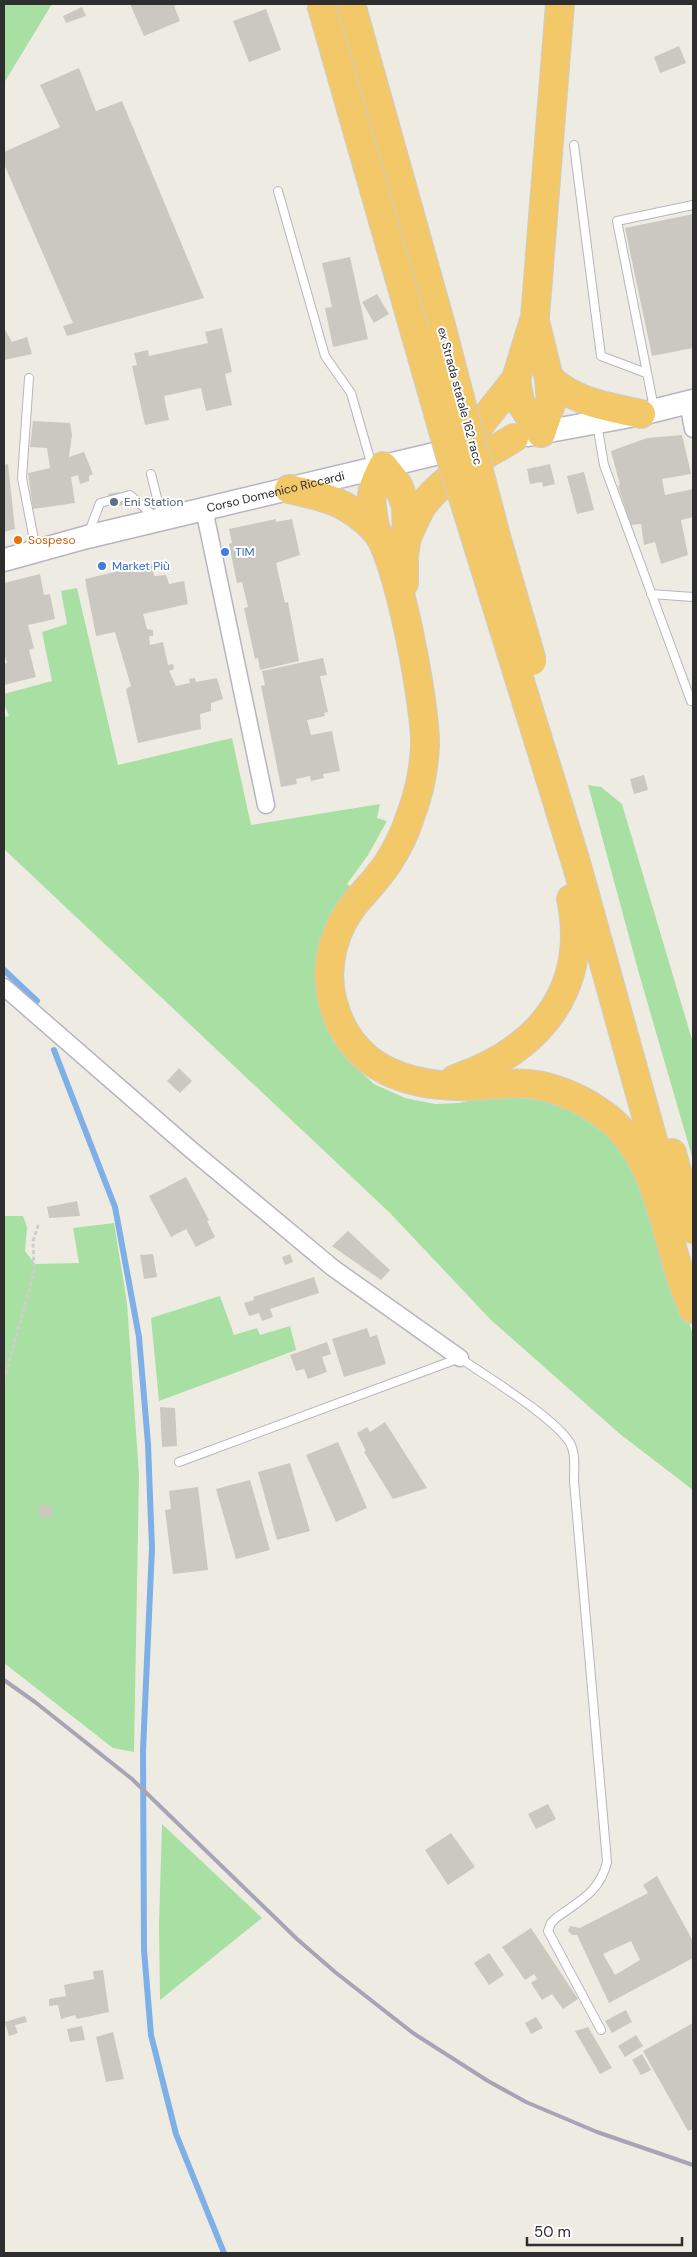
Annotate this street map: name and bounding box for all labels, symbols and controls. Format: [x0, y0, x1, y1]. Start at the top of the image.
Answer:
street label: ex Strada statale 162 racc [434, 325, 486, 467]
street label: Corso Domenico Riccardi [205, 468, 346, 516]
place label: Eni Station [124, 494, 183, 510]
marker: Eni Station [108, 496, 120, 508]
place label: Sospeso [28, 532, 76, 548]
marker: Sospeso [12, 534, 24, 546]
place label: TIM [235, 544, 255, 560]
marker: TIM [219, 546, 231, 558]
place label: Market Più [112, 558, 170, 574]
marker: Market Più [96, 560, 108, 572]
scale bar [527, 2214, 682, 2246]
text: 50 m [534, 2222, 571, 2242]

